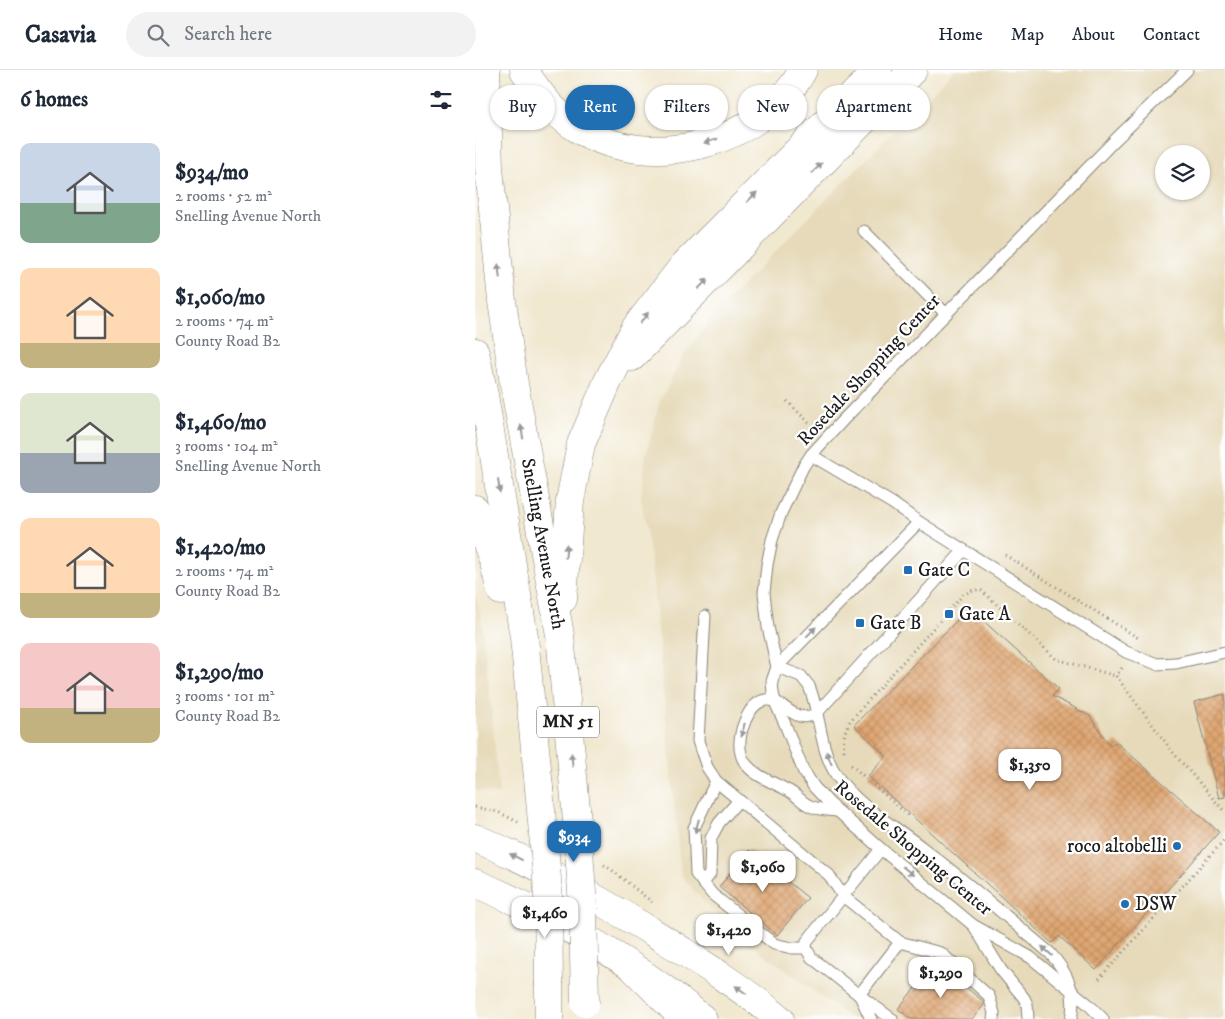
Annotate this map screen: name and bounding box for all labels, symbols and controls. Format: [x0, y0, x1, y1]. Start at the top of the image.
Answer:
search box [126, 12, 476, 57]
text: Casavia [25, 20, 96, 50]
icon: search [144, 21, 172, 49]
text: Search here [184, 23, 272, 46]
text: Home [938, 24, 983, 46]
text: Map [1011, 24, 1044, 46]
text: About [1072, 24, 1115, 46]
text: Contact [1143, 24, 1200, 46]
chip: Buy [490, 85, 555, 130]
chip: Rent [565, 85, 635, 130]
chip: Filters [645, 85, 728, 130]
chip: New [738, 85, 807, 130]
chip: Apartment [817, 85, 930, 130]
icon: filters [427, 86, 455, 114]
text: 6 homes [20, 87, 88, 113]
one-way arrow [703, 137, 718, 145]
map controls [1155, 145, 1210, 200]
button: layers [1155, 145, 1210, 200]
text: $934/mo [175, 160, 249, 186]
icon: home [60, 163, 120, 223]
one-way arrow [811, 163, 823, 175]
text: 2 rooms · 52 m² [175, 186, 272, 206]
one-way arrow [746, 191, 758, 203]
text: Snelling Avenue North [175, 206, 321, 226]
one-way arrow [495, 263, 503, 279]
one-way arrow [697, 279, 709, 291]
text: $1,060/mo [175, 285, 265, 311]
icon: home [60, 288, 120, 348]
street label: Rosedale Shopping Center [793, 289, 945, 451]
text: 2 rooms · 74 m² [175, 311, 273, 331]
one-way arrow [639, 311, 649, 325]
text: County Road B2 [175, 331, 280, 351]
text: $1,460/mo [175, 410, 266, 436]
icon: home [60, 413, 120, 473]
one-way arrow [518, 424, 526, 440]
text: 3 rooms · 104 m² [175, 436, 278, 456]
text: Snelling Avenue North [175, 456, 321, 476]
street label: Snelling Avenue North [516, 456, 570, 631]
one-way arrow [496, 478, 504, 494]
text: $1,420/mo [175, 535, 266, 561]
icon: home [60, 538, 120, 598]
one-way arrow [563, 543, 571, 559]
place label: Gate C [918, 559, 970, 582]
text: 2 rooms · 74 m² [175, 561, 273, 581]
marker: Gate C [902, 564, 914, 576]
text: County Road B2 [175, 581, 280, 601]
place label: Gate A [959, 603, 1011, 626]
marker: Gate A [943, 608, 955, 620]
place label: Gate B [870, 612, 921, 635]
marker: Gate B [854, 617, 866, 629]
one-way arrow [805, 626, 817, 638]
text: $1,290/mo [175, 660, 264, 686]
icon: home [60, 663, 120, 723]
text: 3 rooms · 101 m² [175, 686, 274, 706]
text: County Road B2 [175, 706, 280, 726]
road number: MN 51 [537, 706, 599, 738]
one-way arrow [739, 722, 747, 737]
pin: $1,350 [989, 748, 1071, 791]
one-way arrow [825, 750, 833, 765]
one-way arrow [568, 752, 576, 768]
text: $1,350 [1009, 755, 1051, 775]
street label: Rosedale Shopping Center [829, 775, 997, 921]
one-way arrow [693, 818, 701, 833]
pin: $934 [544, 820, 604, 863]
text: $934 [558, 827, 590, 847]
place label: roco altobelli [1067, 835, 1167, 858]
marker: roco altobelli [1171, 840, 1183, 852]
pin: $1,060 [722, 850, 804, 893]
one-way arrow [509, 853, 523, 861]
text: $1,060 [741, 857, 785, 877]
one-way arrow [901, 866, 914, 877]
place label: DSW [1135, 893, 1177, 916]
pin: $1,460 [504, 896, 586, 939]
marker: DSW [1119, 898, 1131, 910]
text: $1,460 [522, 903, 568, 923]
pin: $1,420 [688, 914, 770, 956]
text: $1,420 [707, 920, 751, 940]
one-way arrow [1041, 945, 1053, 957]
pin: $1,290 [900, 956, 982, 999]
text: $1,290 [919, 963, 963, 983]
one-way arrow [735, 985, 748, 995]

